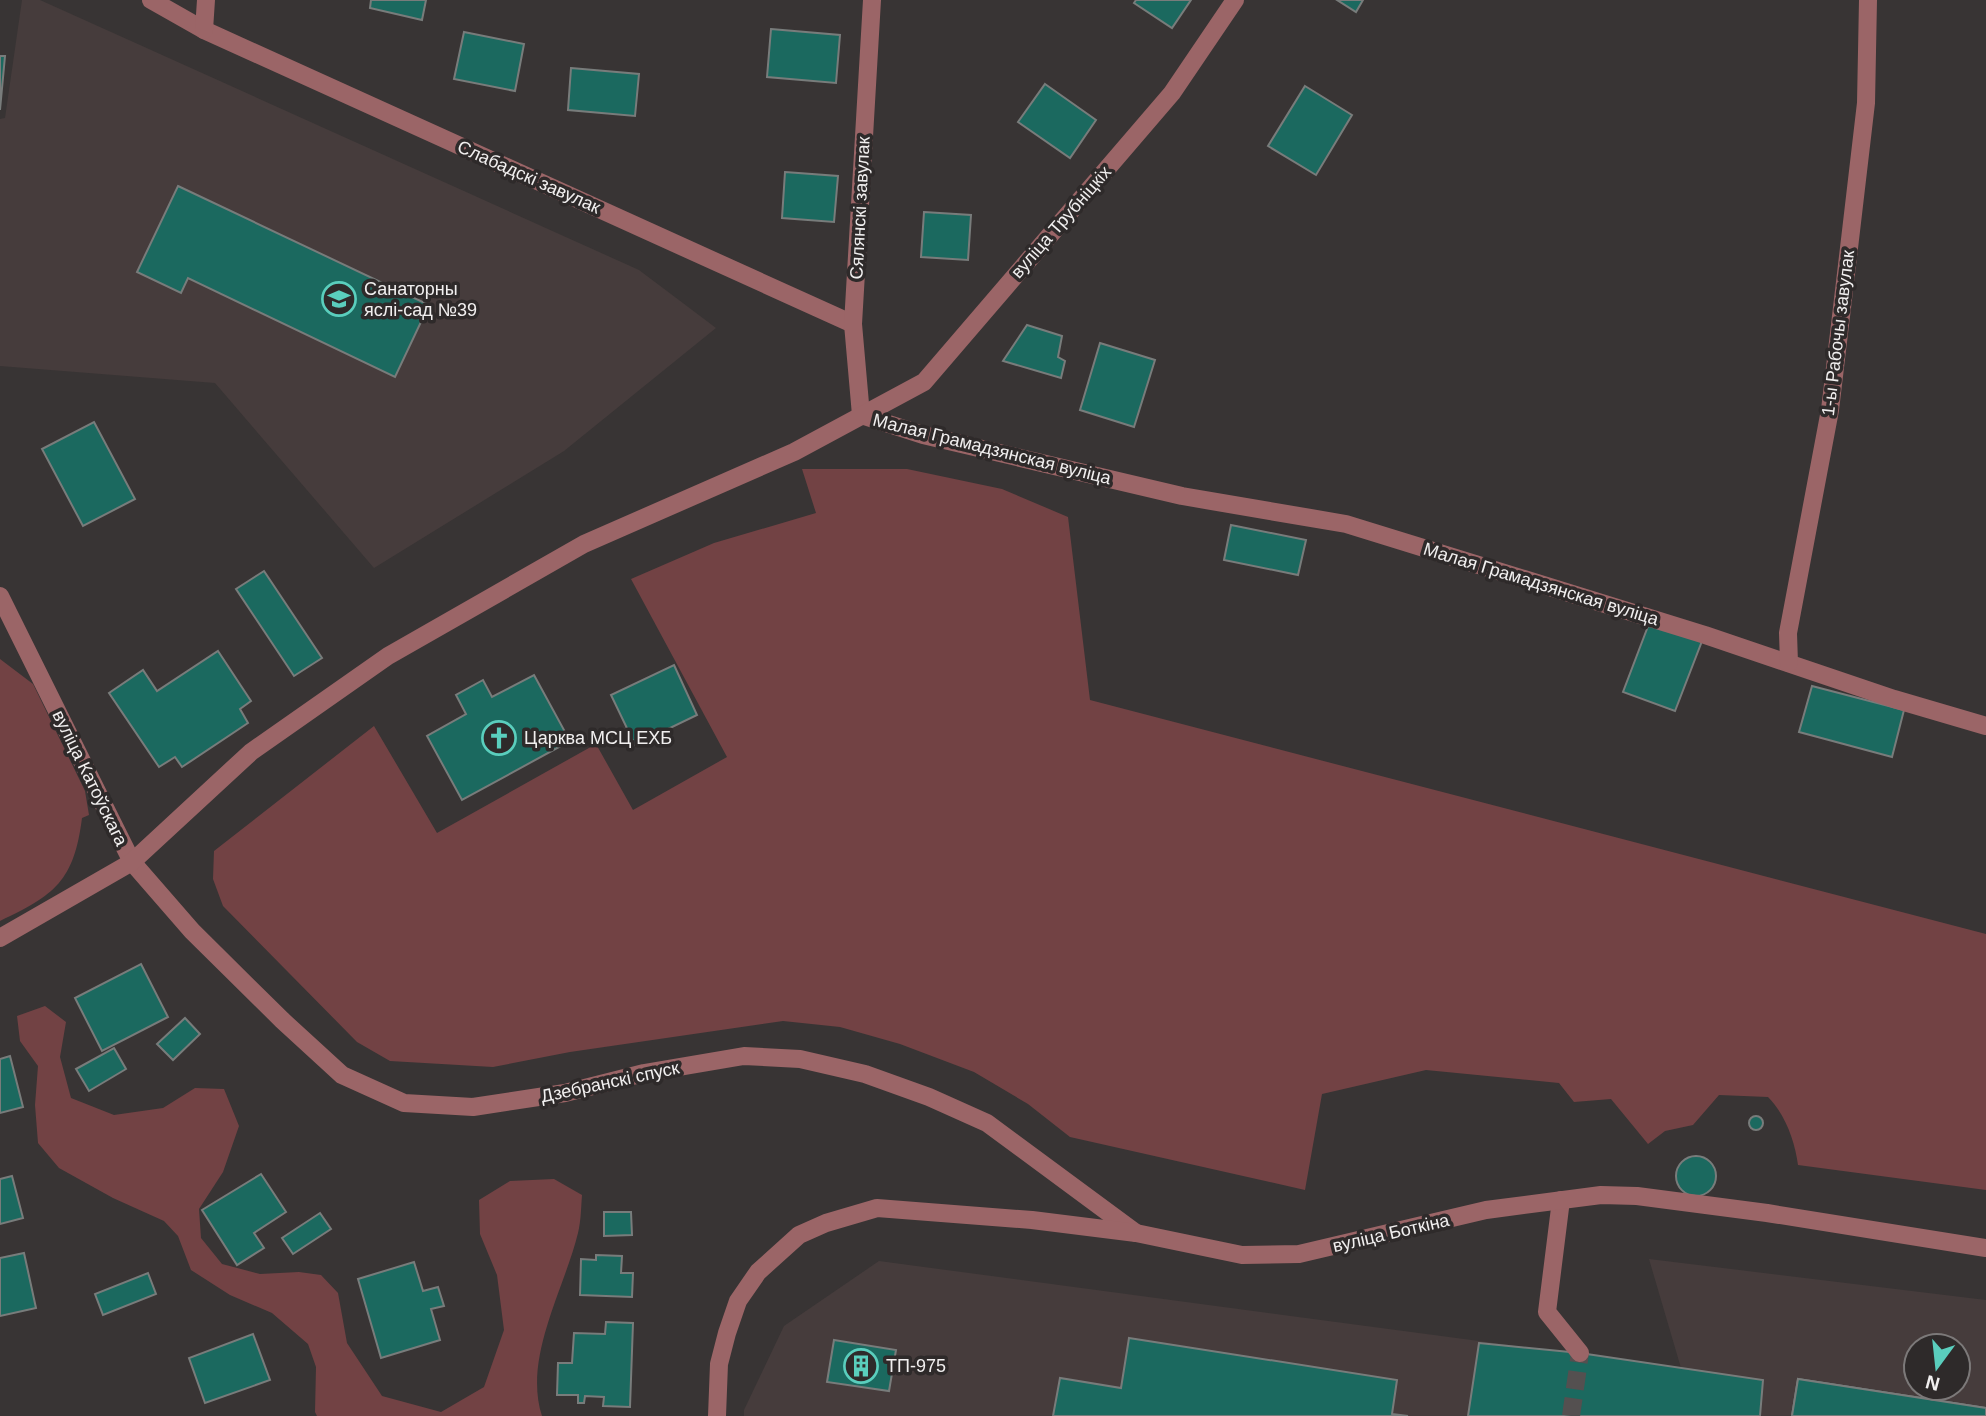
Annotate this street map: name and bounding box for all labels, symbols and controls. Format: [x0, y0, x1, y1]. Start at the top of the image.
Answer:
street label: Слабадскі завулак [454, 136, 604, 218]
street label: Сялянскі завулак [846, 136, 874, 280]
street label: вуліца Трубніцкіх [1007, 162, 1115, 282]
street label: 1-ы Рабочы завулак [1818, 249, 1858, 417]
place label: Санаторны яслі-сад №39 [364, 279, 477, 320]
school or university icon: Санаторны яслі-сад №39 [320, 280, 358, 318]
street label: Малая Грамадзянская вуліца [871, 410, 1114, 489]
street label: Малая Грамадзянская вуліца [1421, 539, 1662, 630]
street label: вуліца Катоўскага [49, 707, 132, 850]
church icon: Царква МСЦ ЕХБ [480, 719, 518, 757]
place label: Царква МСЦ ЕХБ [524, 728, 672, 748]
street label: Дзебранскі спуск [539, 1058, 681, 1106]
street label: вуліца Боткіна [1331, 1210, 1452, 1256]
north arrow [1902, 1332, 1972, 1402]
building icon: ТП-975 [842, 1347, 880, 1385]
place label: ТП-975 [886, 1356, 946, 1376]
text: N [1923, 1371, 1942, 1395]

